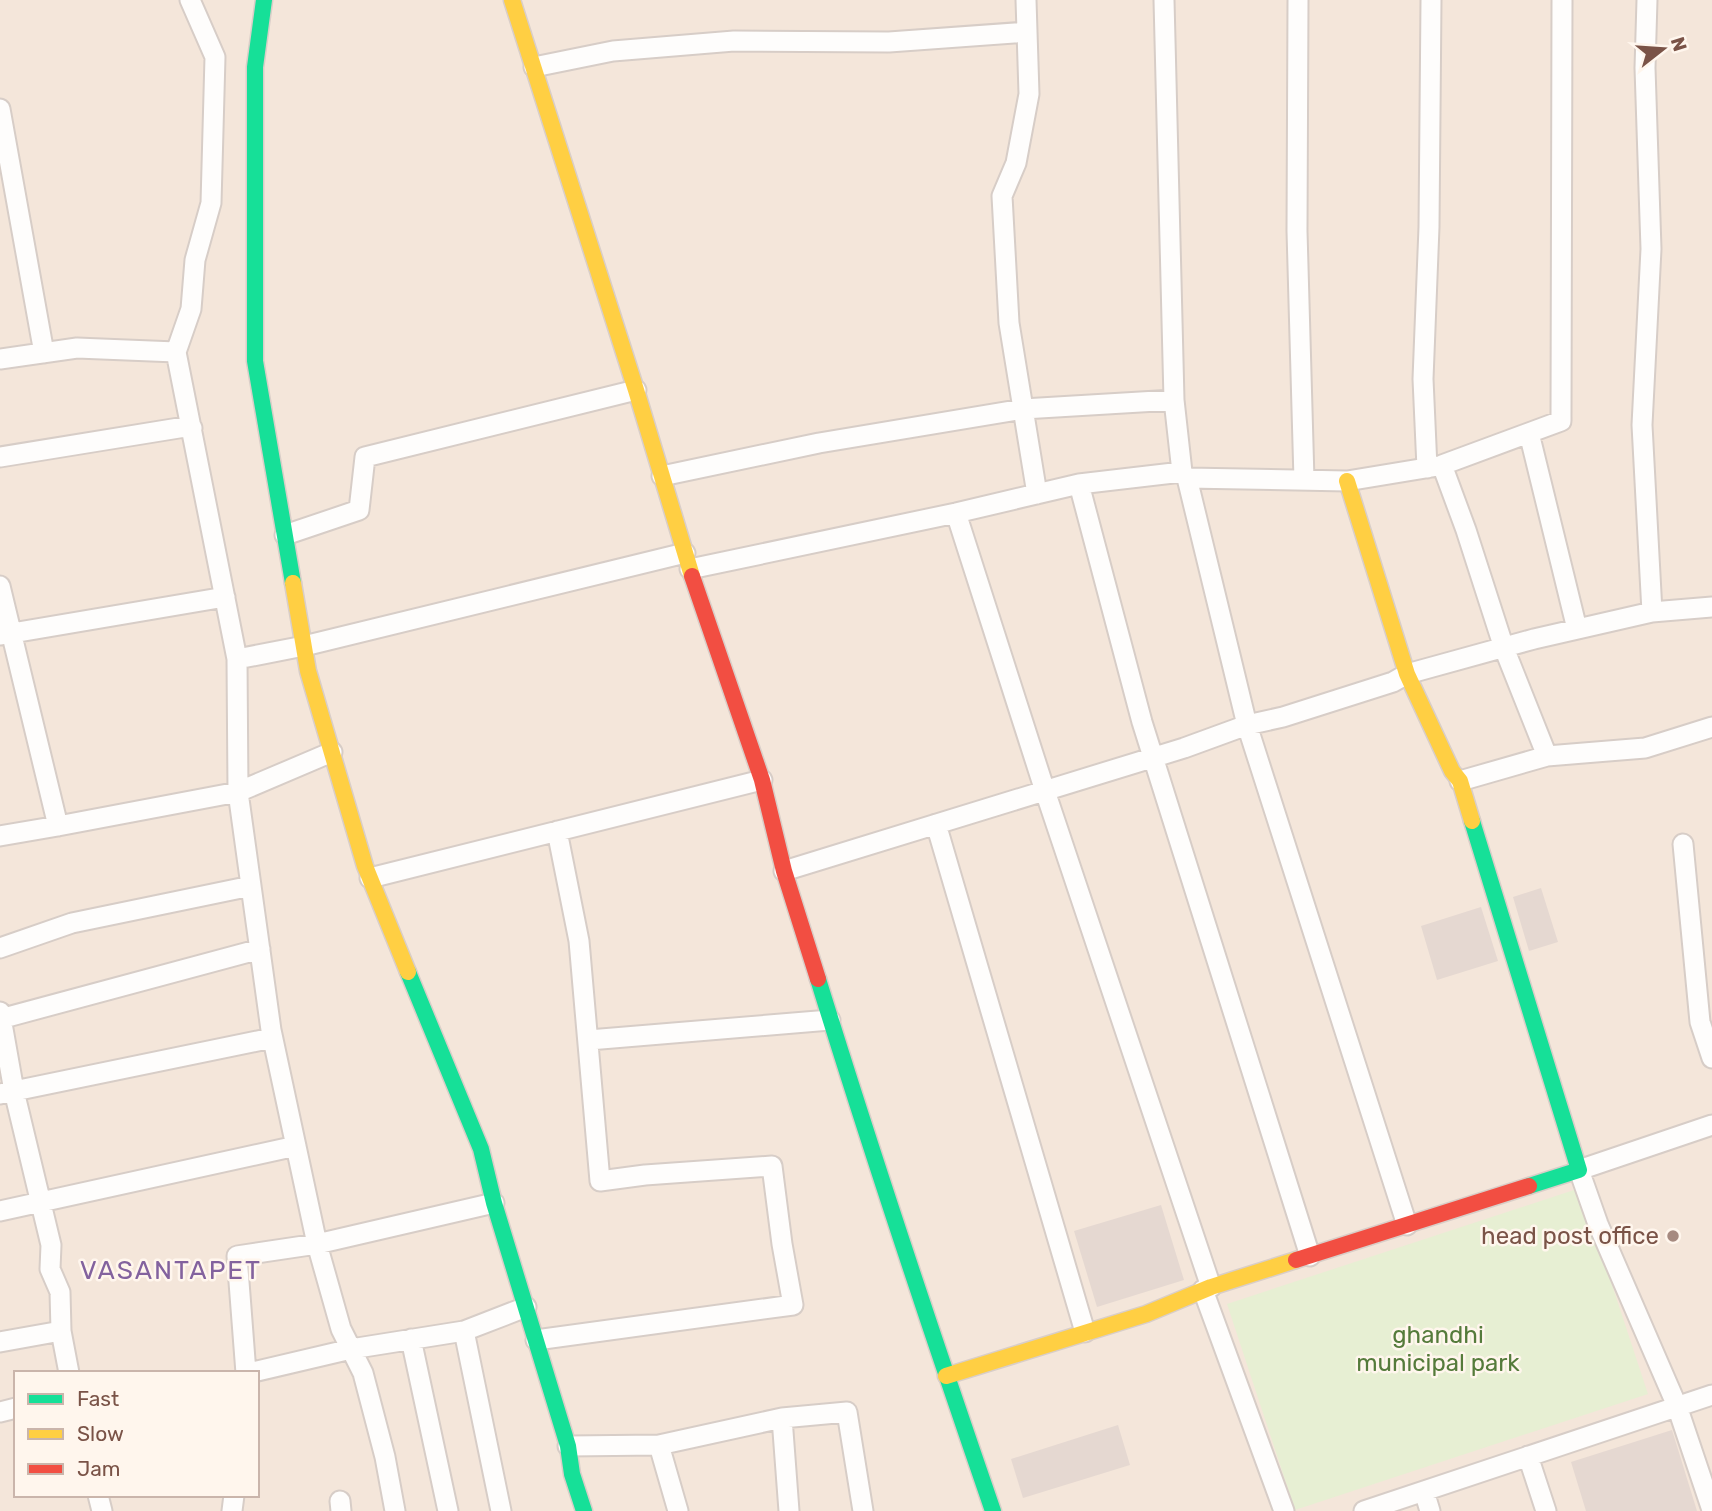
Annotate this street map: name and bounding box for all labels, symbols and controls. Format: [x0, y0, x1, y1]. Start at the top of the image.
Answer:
north arrow [1628, 14, 1698, 84]
text: N [1666, 34, 1692, 54]
place label: head post office [1481, 1222, 1659, 1250]
marker: head post office [1665, 1228, 1681, 1244]
district label: VASANTAPET [80, 1255, 262, 1286]
park label: ghandhi municipal park [1356, 1321, 1520, 1377]
legend [14, 1371, 259, 1497]
text: Fast [77, 1386, 119, 1411]
text: Slow [77, 1421, 124, 1446]
text: Jam [77, 1456, 121, 1481]

